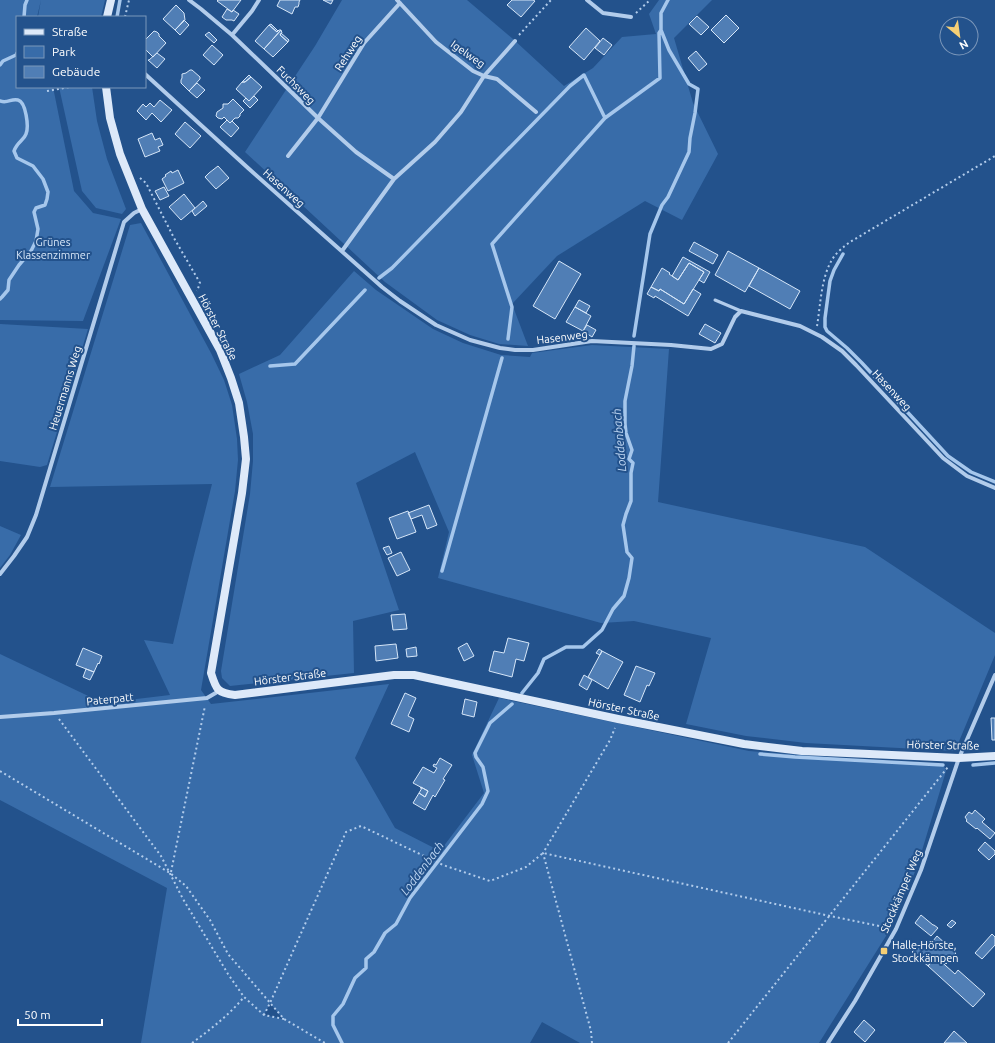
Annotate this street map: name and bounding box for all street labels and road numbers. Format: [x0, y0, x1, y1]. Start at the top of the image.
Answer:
street label: Rehweg [332, 33, 364, 73]
street label: Igelweg [449, 38, 487, 70]
street label: Fuchsweg [274, 63, 318, 107]
street label: Hasenweg [261, 166, 307, 210]
street label: Hörster Straße [196, 292, 240, 362]
street label: Hasenweg [536, 328, 588, 346]
street label: Heuermanns Weg [46, 344, 84, 432]
street label: Hasenweg [870, 367, 914, 413]
street label: Hörster Straße [253, 667, 327, 687]
street label: Paterpatt [86, 690, 135, 707]
street label: Hörster Straße [587, 696, 661, 722]
street label: Hörster Straße [907, 738, 979, 752]
street label: Stockkämper Weg [878, 847, 924, 935]

